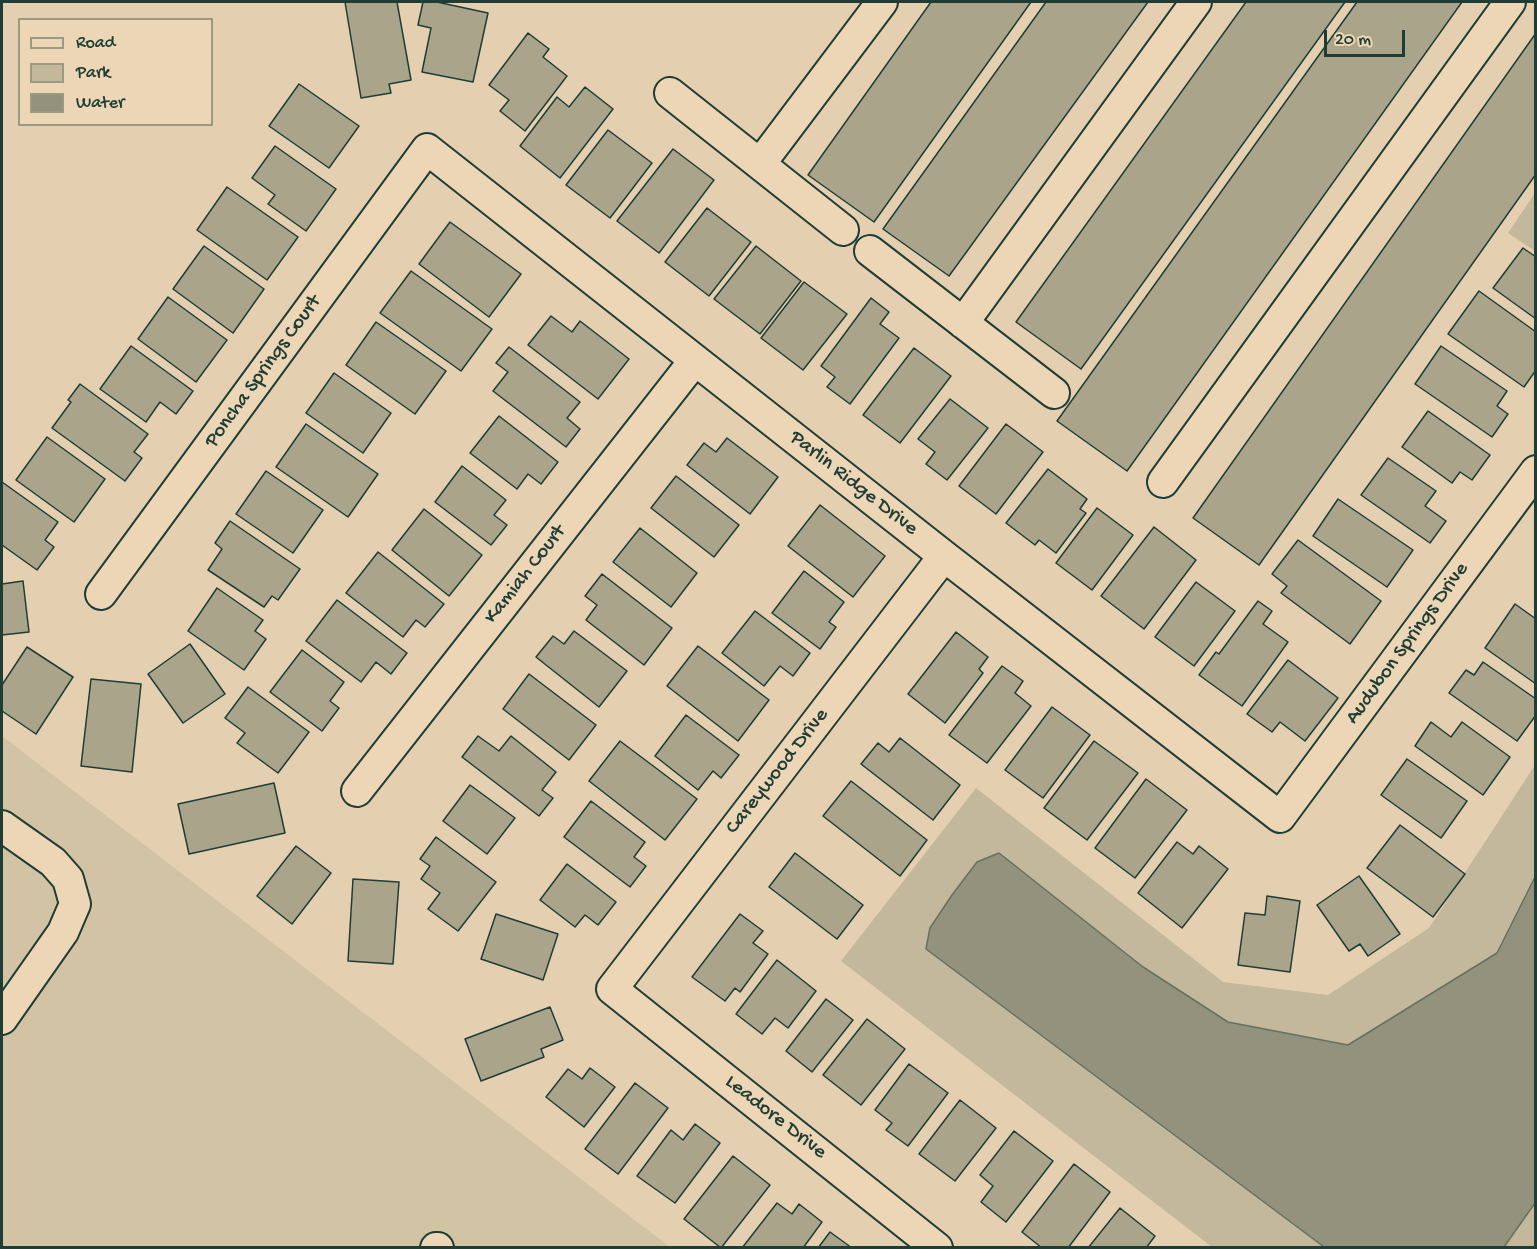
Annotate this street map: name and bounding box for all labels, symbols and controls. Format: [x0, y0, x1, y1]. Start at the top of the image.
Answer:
legend [18, 18, 213, 126]
scale bar [1327, 18, 1408, 56]
text: 20 m [1335, 30, 1371, 51]
text: Road [76, 33, 115, 54]
text: Park [76, 63, 110, 84]
text: Water [76, 93, 124, 114]
street label: Poncha Springs Court [200, 291, 328, 453]
street label: Parlin Ridge Drive [784, 426, 922, 542]
street label: Kamiah Court [480, 520, 572, 630]
street label: Audubon Springs Drive [1341, 558, 1475, 730]
street label: Careywood Drive [721, 704, 835, 840]
street label: Leadore Drive [719, 1070, 831, 1166]

